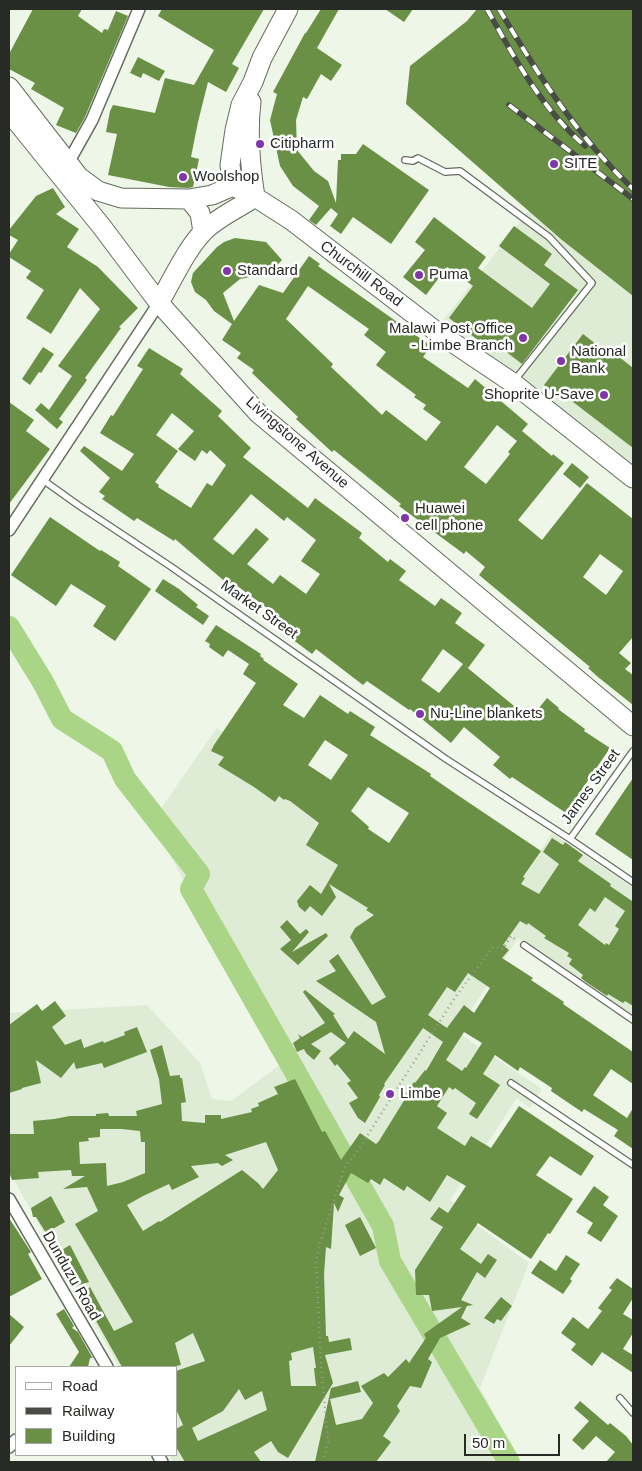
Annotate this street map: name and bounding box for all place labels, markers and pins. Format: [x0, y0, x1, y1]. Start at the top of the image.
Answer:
place label: Citipharm [270, 135, 334, 153]
marker: Citipharm [254, 138, 266, 150]
place label: SITE [564, 155, 597, 173]
marker: SITE [548, 158, 560, 170]
place label: Woolshop [193, 168, 259, 186]
marker: Woolshop [177, 171, 189, 183]
place label: Standard [237, 262, 298, 280]
marker: Standard [221, 265, 233, 277]
place label: Puma [429, 266, 468, 284]
marker: Puma [413, 269, 425, 281]
place label: Malawi Post Office - Limbe Branch [389, 320, 513, 355]
marker: Malawi Post Office - Limbe Branch [517, 332, 529, 344]
place label: National Bank [571, 343, 626, 378]
marker: National Bank [555, 355, 567, 367]
place label: Shoprite U-Save [484, 386, 594, 404]
marker: Shoprite U-Save [598, 389, 610, 401]
place label: Huawei cell phone [415, 500, 483, 535]
marker: Huawei cell phone [399, 512, 411, 524]
place label: Nu-Line blankets [430, 705, 543, 723]
marker: Nu-Line blankets [414, 708, 426, 720]
place label: Limbe [400, 1085, 441, 1103]
marker: Limbe [384, 1088, 396, 1100]

